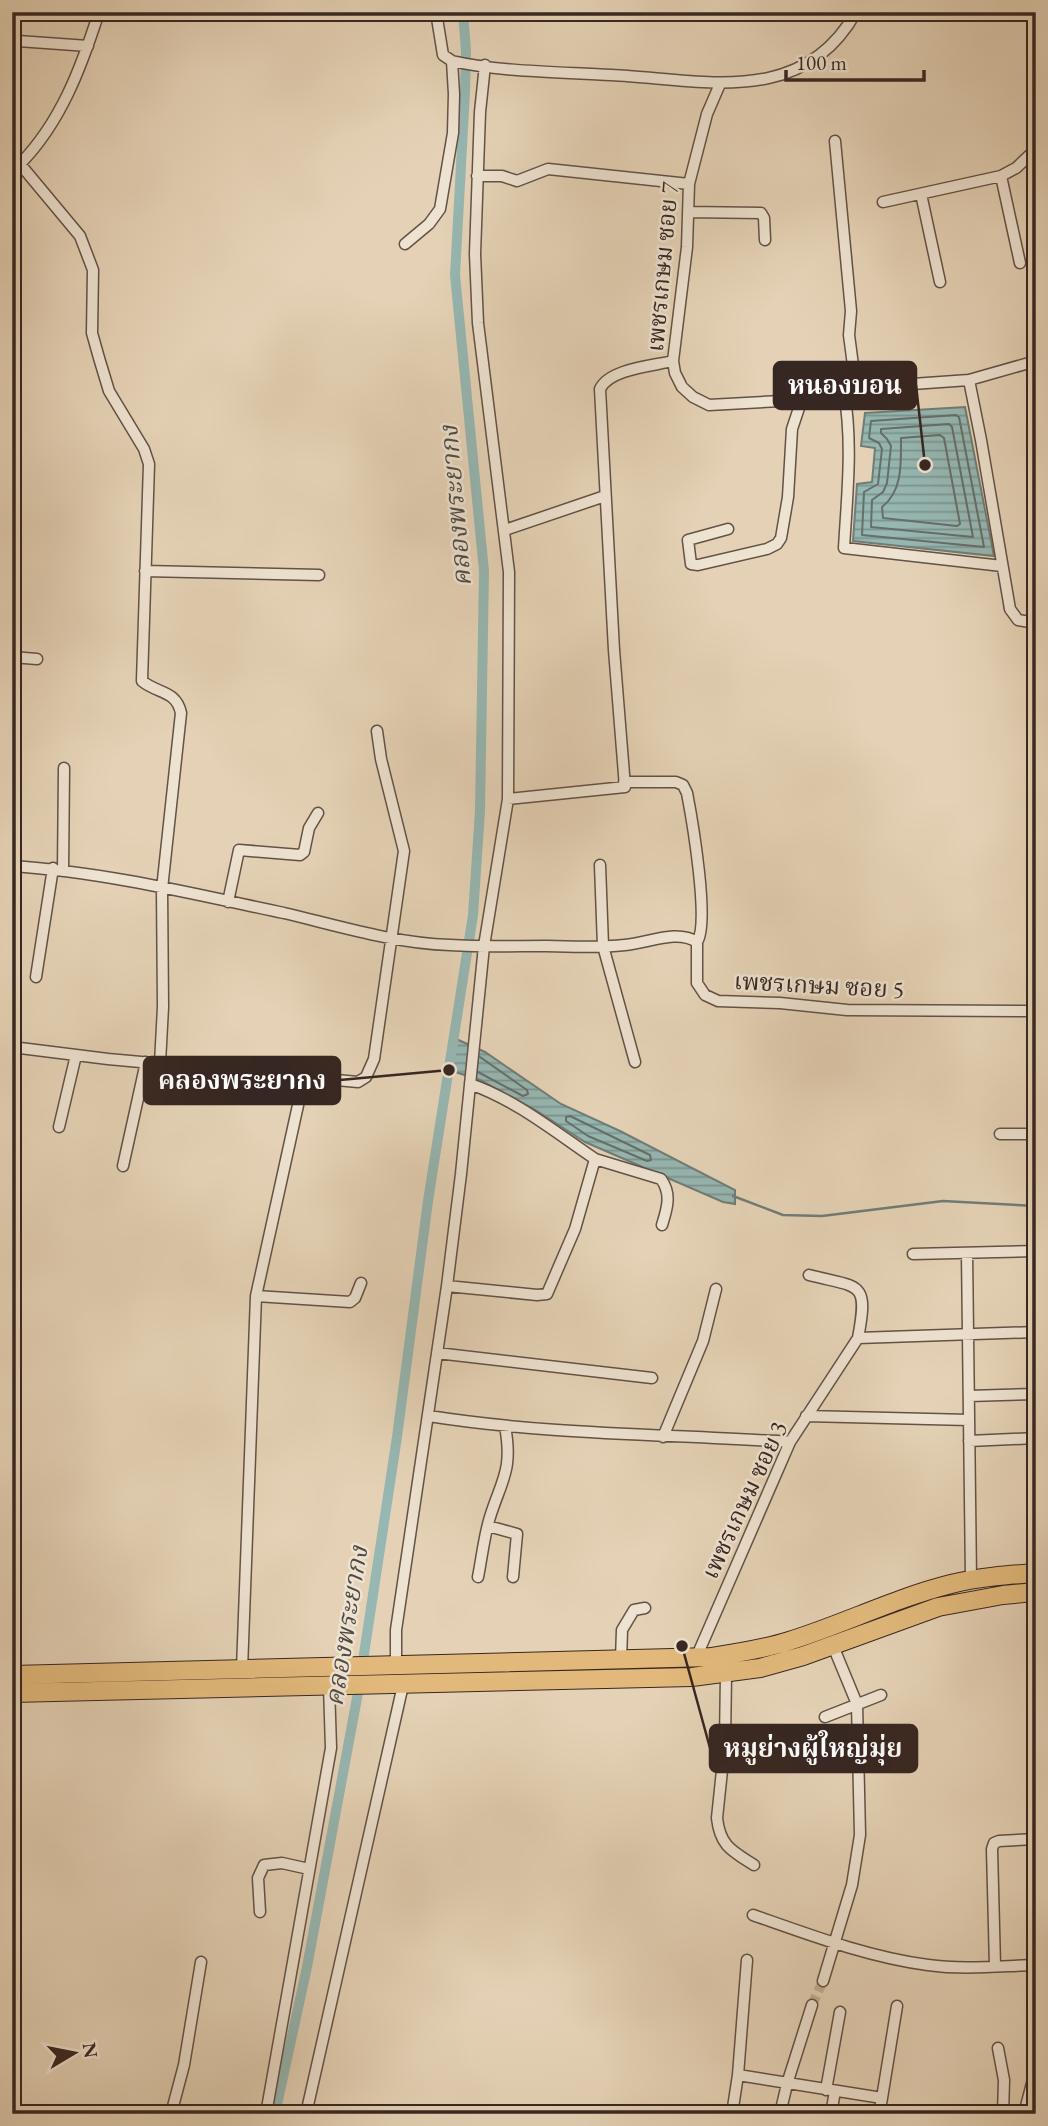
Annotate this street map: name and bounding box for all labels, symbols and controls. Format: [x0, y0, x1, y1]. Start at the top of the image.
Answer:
scale bar [786, 38, 924, 82]
text: 100 m [796, 49, 847, 76]
street label: เพชรเกษม ซอย 7 [639, 180, 685, 353]
callout: หนองบอน [774, 362, 916, 409]
text: หนองบอน [788, 368, 902, 402]
water label: คลองพระยากง [431, 423, 479, 588]
street label: เพชรเกษม ซอย 5 [733, 965, 905, 1005]
callout: คลองพระยากง [144, 1057, 340, 1104]
text: คลองพระยากง [158, 1063, 326, 1097]
street label: เพชรเกษม ซอย 3 [694, 1416, 794, 1584]
water label: คลองพระยากง [317, 1543, 376, 1708]
callout: หมูย่างผู้ใหญ่มุ่ย [710, 1725, 917, 1772]
text: หมูย่างผู้ใหญ่มุ่ย [723, 1730, 903, 1766]
north arrow [38, 2018, 108, 2088]
text: N [77, 2040, 104, 2060]

